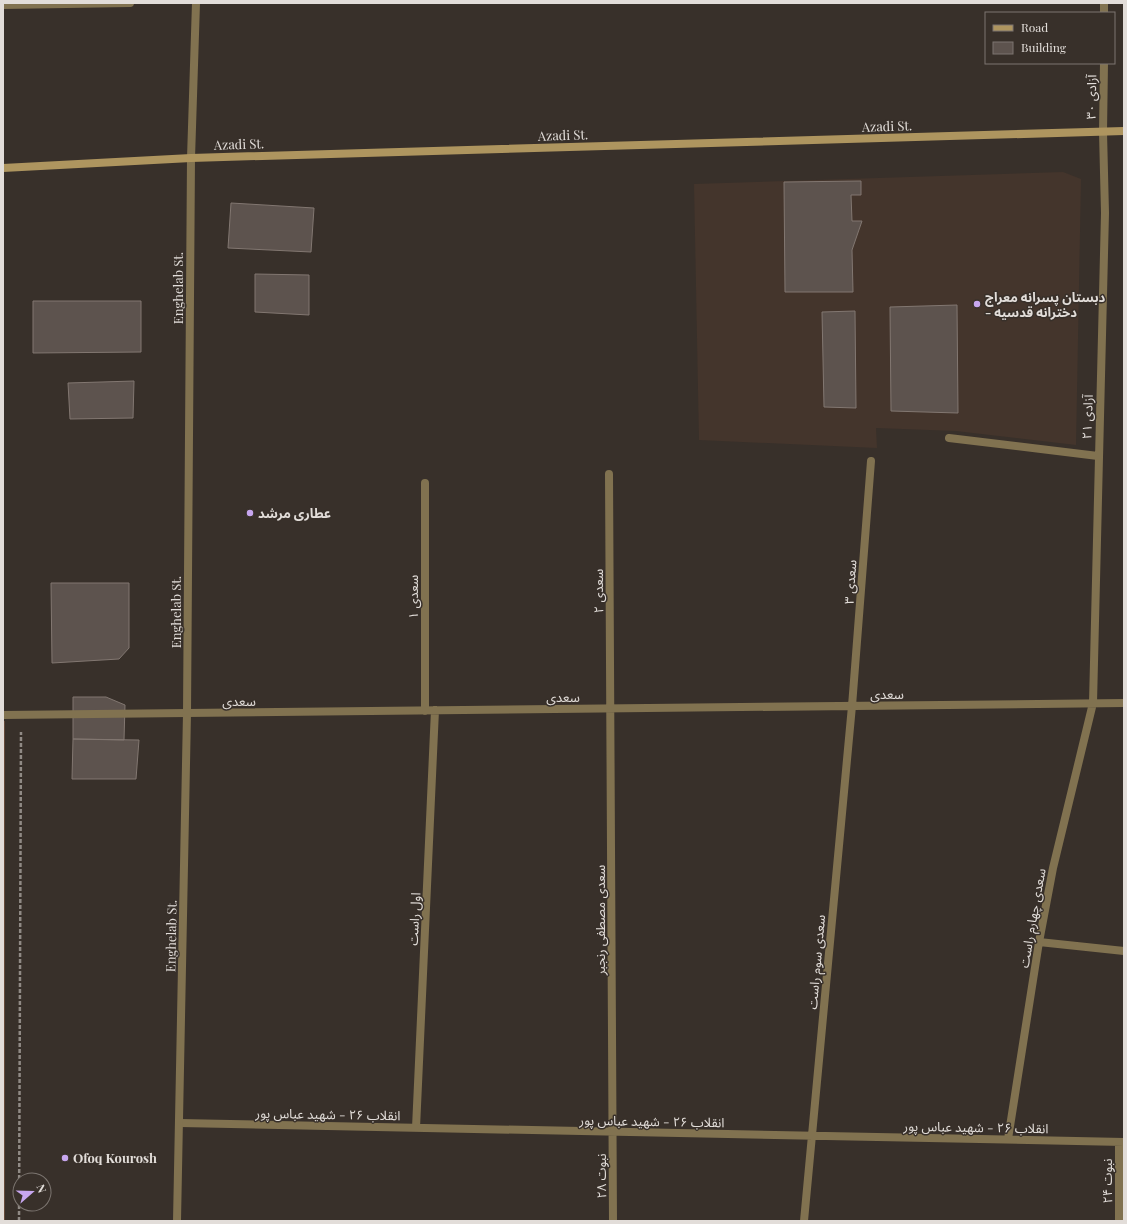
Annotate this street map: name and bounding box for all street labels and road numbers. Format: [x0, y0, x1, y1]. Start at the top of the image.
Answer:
street label: آزادی ۳۰ [1082, 73, 1100, 120]
street label: Azadi St. [861, 116, 912, 135]
street label: Azadi St. [537, 125, 588, 144]
street label: Azadi St. [213, 134, 264, 153]
street label: Enghelab St. [169, 252, 186, 324]
street label: آزادی ۲۱ [1077, 393, 1097, 440]
street label: سعدی ۳ [839, 559, 861, 605]
street label: سعدی ۲ [589, 569, 607, 613]
street label: سعدی ۱ [404, 575, 422, 619]
street label: Enghelab St. [167, 576, 184, 648]
street label: سعدی [870, 685, 904, 703]
street label: سعدی [546, 688, 580, 706]
street label: سعدی [222, 692, 256, 710]
street label: سعدی مصطفی رنجبر [591, 865, 609, 976]
street label: سعدی چهارم راست [1014, 867, 1051, 969]
street label: اول راست [404, 892, 424, 946]
street label: Enghelab St. [161, 900, 180, 972]
street label: سعدی سوم راست [803, 914, 830, 1010]
street label: انقلاب ۲۶ - شهید عباس پور [254, 1104, 401, 1125]
street label: انقلاب ۲۶ - شهید عباس پور [578, 1111, 725, 1132]
street label: انقلاب ۲۶ - شهید عباس پور [902, 1117, 1049, 1138]
street label: نبوت ۲۸ [592, 1153, 609, 1199]
street label: نبوت ۲۴ [1098, 1158, 1115, 1204]

